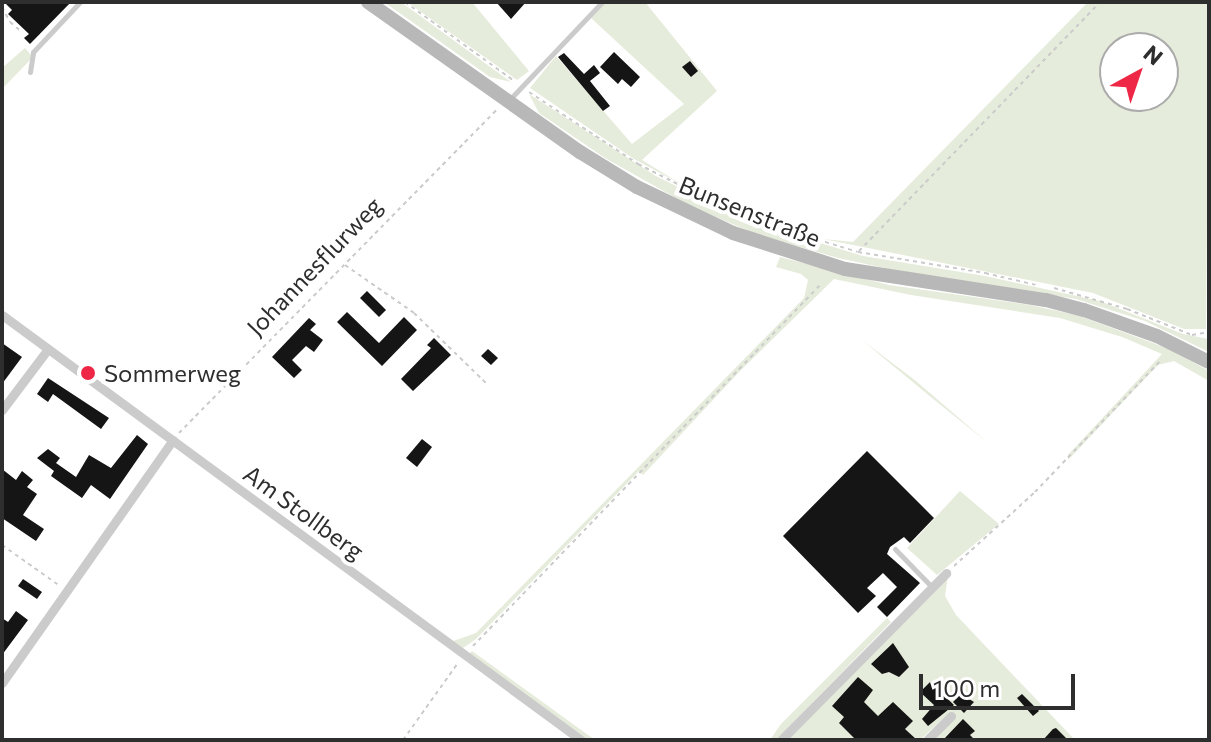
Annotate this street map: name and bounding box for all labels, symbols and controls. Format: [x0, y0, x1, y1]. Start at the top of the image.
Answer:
north arrow [1099, 32, 1179, 112]
text: N [1138, 39, 1168, 70]
street label: Bunsenstraße [675, 170, 825, 252]
street label: Johannesflurweg [241, 191, 387, 341]
place label: Sommerweg [104, 359, 241, 387]
marker: Sommerweg [79, 364, 97, 382]
street label: Am Stollberg [238, 459, 370, 565]
scale bar [923, 658, 1079, 708]
text: 100 m [933, 673, 1000, 702]

